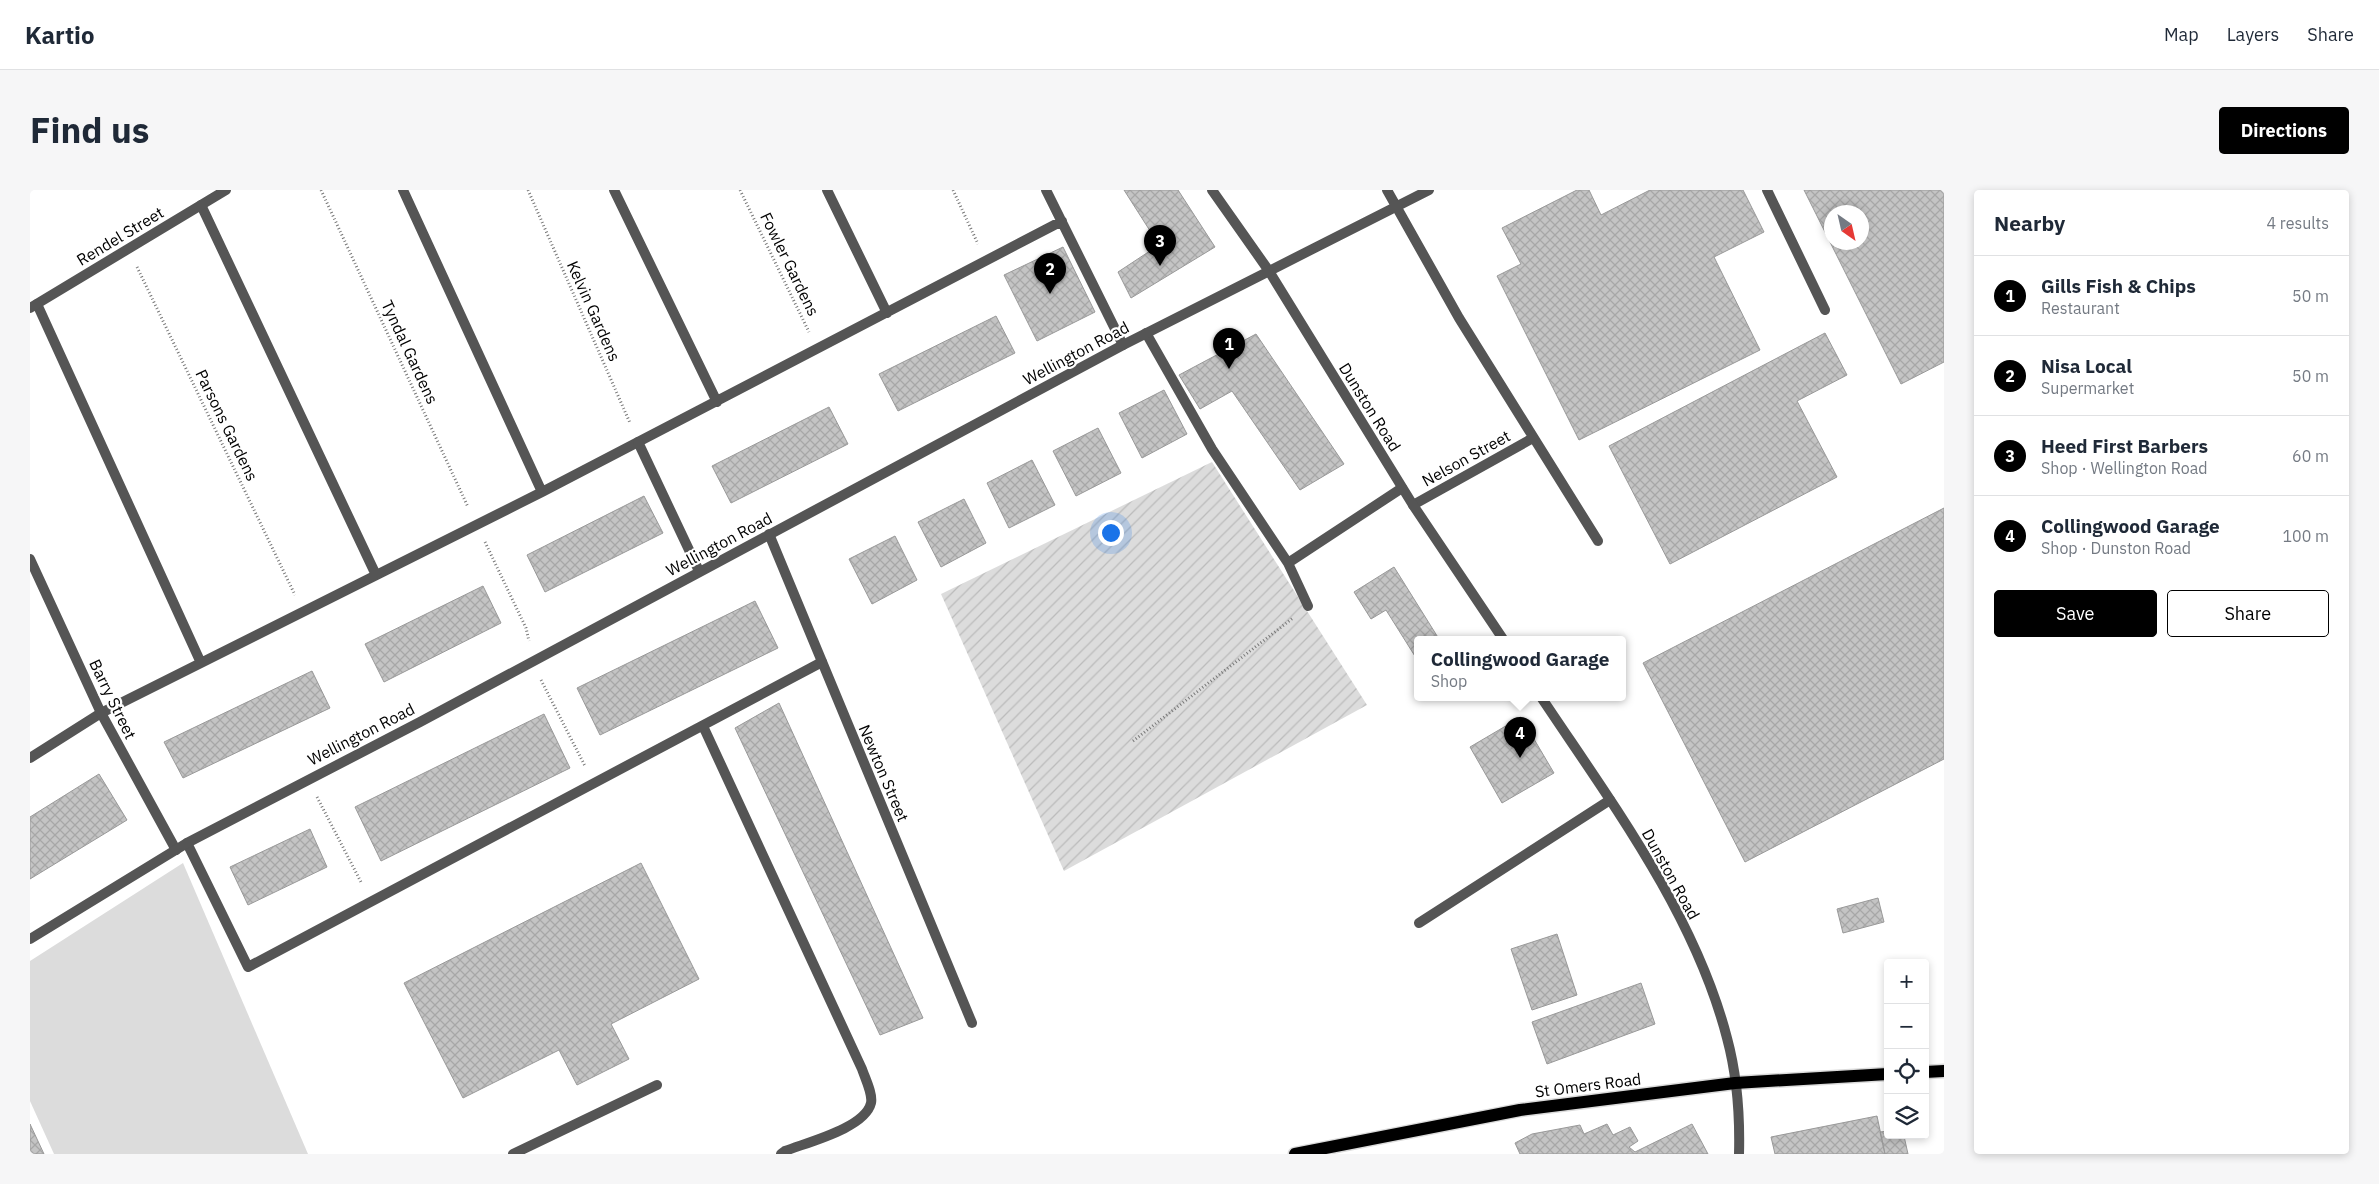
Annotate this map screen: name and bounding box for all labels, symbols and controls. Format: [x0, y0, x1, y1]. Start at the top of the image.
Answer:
text: Kartio [25, 19, 95, 51]
text: Map [2164, 23, 2199, 46]
text: Layers [2227, 23, 2279, 46]
text: Share [2307, 23, 2354, 46]
text: Find us [30, 107, 149, 153]
button: Directions [2219, 107, 2349, 154]
street label: Rendel Street [73, 202, 167, 270]
north arrow [1824, 205, 1869, 250]
street label: Fowler Gardens [756, 209, 824, 319]
text: Nearby [1994, 209, 2065, 237]
text: 4 results [2266, 213, 2329, 233]
pin: 3 [1144, 225, 1176, 266]
pin: 2 [1034, 253, 1066, 294]
street label: Kelvin Gardens [563, 258, 625, 364]
text: Gills Fish & Chips [2041, 274, 2196, 298]
text: 1 [2005, 286, 2015, 306]
text: 50 m [2292, 286, 2329, 306]
street label: Tyndal Gardens [377, 297, 443, 407]
text: Restaurant [2041, 298, 2120, 318]
street label: Wellington Road [1020, 317, 1132, 389]
pin: 1 [1213, 328, 1245, 369]
text: Nisa Local [2041, 354, 2132, 378]
street label: Dunston Road [1335, 359, 1405, 455]
street label: Parsons Gardens [191, 366, 263, 484]
text: 2 [2005, 366, 2015, 386]
text: 50 m [2292, 366, 2329, 386]
text: Supermarket [2041, 378, 2134, 398]
street label: Nelson Street [1418, 426, 1514, 490]
text: Heed First Barbers [2041, 434, 2208, 458]
text: 3 [2005, 446, 2015, 466]
text: 60 m [2292, 446, 2329, 466]
text: Shop · Wellington Road [2041, 458, 2208, 478]
street label: Wellington Road [663, 508, 775, 580]
text: Collingwood Garage [2041, 514, 2220, 538]
your location [1098, 520, 1124, 546]
text: 4 [2005, 526, 2015, 546]
text: 100 m [2282, 526, 2329, 546]
text: Shop · Dunston Road [2041, 538, 2191, 558]
button: Save [1994, 590, 2157, 637]
button: Share [2167, 590, 2329, 637]
popup [1414, 636, 1626, 701]
text: Collingwood Garage [1431, 647, 1609, 671]
street label: Barry Street [85, 656, 141, 742]
text: Shop [1431, 671, 1467, 691]
street label: Wellington Road [304, 699, 418, 769]
pin: 4 [1504, 717, 1536, 758]
street label: Newton Street [855, 721, 913, 825]
street label: Dunston Road [1638, 825, 1704, 923]
map controls [1884, 959, 1929, 1139]
button: + [1884, 959, 1929, 1004]
button: − [1884, 1004, 1929, 1049]
button: locate [1884, 1049, 1929, 1094]
street label: St Omers Road [1534, 1069, 1642, 1101]
button: layers [1884, 1094, 1929, 1139]

